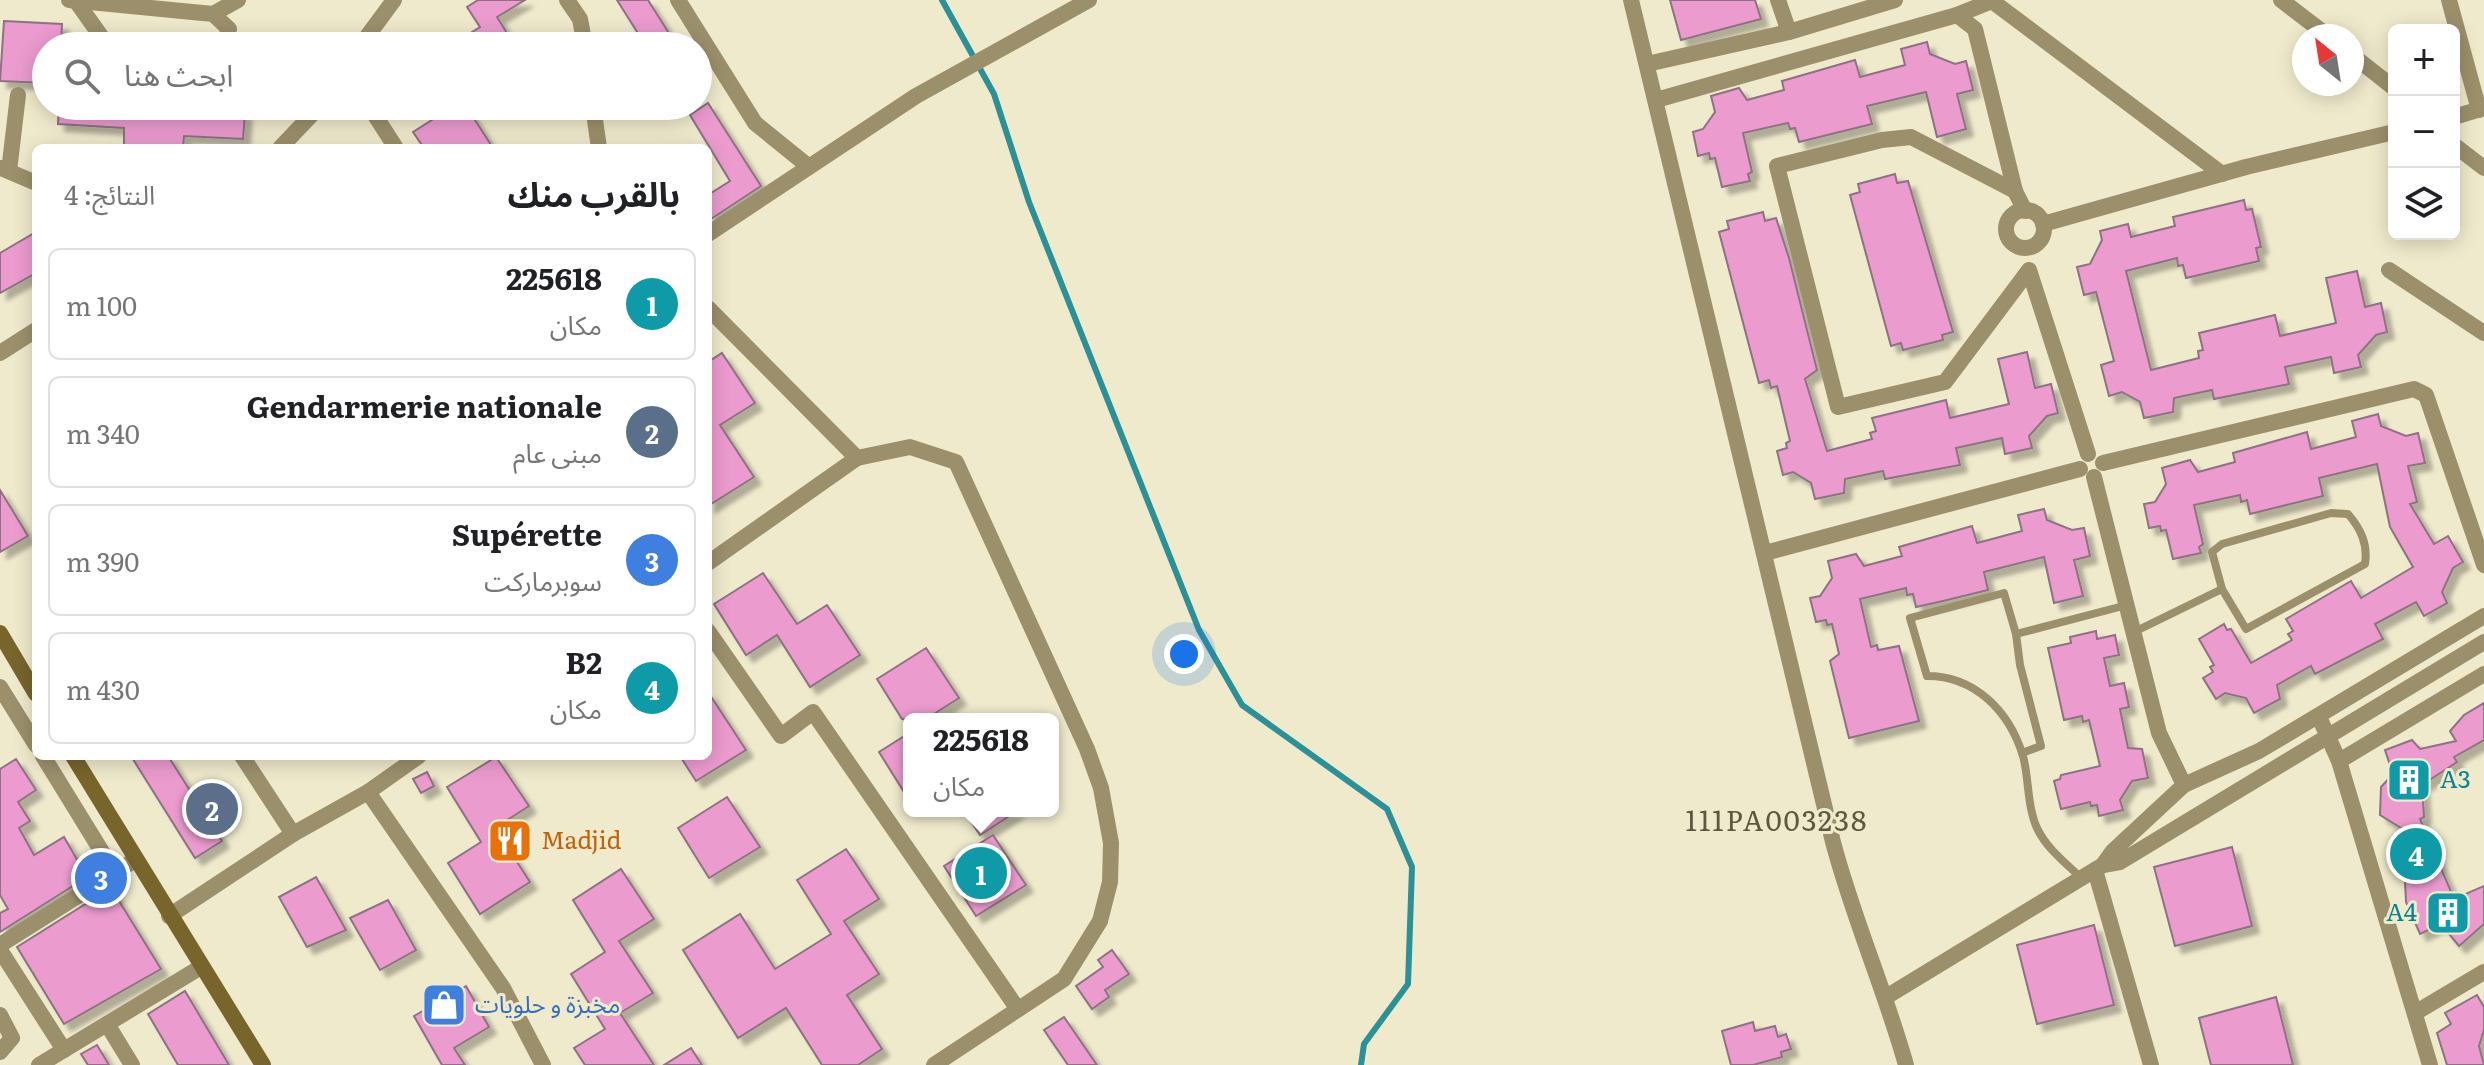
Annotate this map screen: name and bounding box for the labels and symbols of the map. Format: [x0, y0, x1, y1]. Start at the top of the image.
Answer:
north arrow [2292, 24, 2364, 96]
your location [1164, 634, 1204, 674]
building icon: A3 [2385, 756, 2433, 804]
place label: A3 [2440, 760, 2471, 795]
pin: 2 [186, 779, 238, 839]
district label: 111PA003238 [1685, 798, 1869, 840]
restaurant icon: Madjid [486, 817, 534, 865]
place label: Madjid [541, 821, 622, 856]
pin: 4 [2390, 824, 2442, 884]
pin: 1 [955, 843, 1007, 903]
pin: 3 [75, 848, 127, 908]
building icon: A4 [2424, 889, 2472, 937]
place label: A4 [2386, 893, 2417, 928]
shop icon: مخبزة و حلويات [420, 981, 468, 1029]
place label: مخبزة و حلويات [475, 985, 620, 1020]

